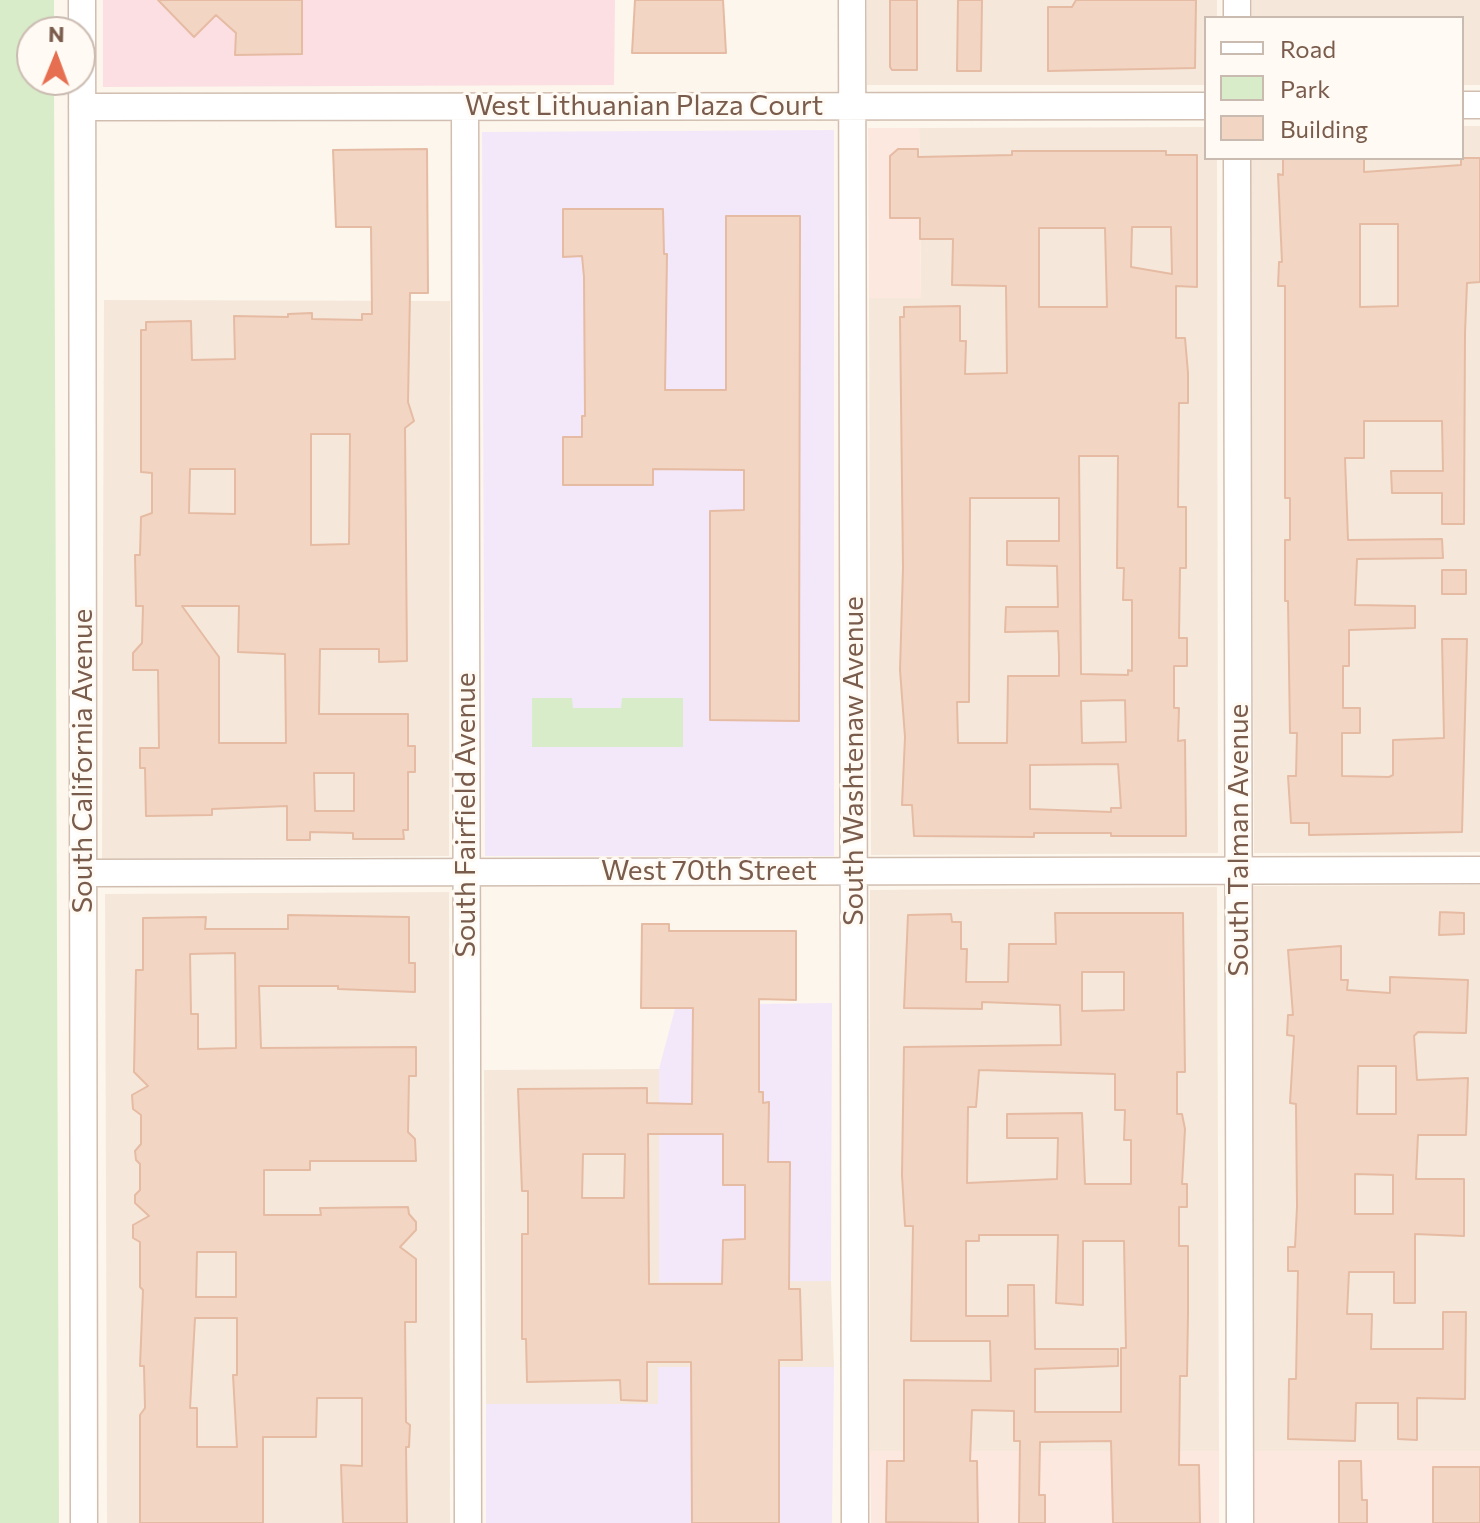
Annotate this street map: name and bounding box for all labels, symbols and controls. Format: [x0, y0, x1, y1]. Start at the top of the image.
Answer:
north arrow [16, 16, 96, 96]
legend [1204, 16, 1464, 160]
text: N [48, 20, 65, 47]
text: Road [1280, 34, 1336, 63]
text: Park [1280, 74, 1330, 103]
street label: West Lithuanian Plaza Court [465, 89, 823, 123]
text: Building [1280, 114, 1368, 143]
street label: South Washtenaw Avenue [837, 596, 871, 926]
street label: South California Avenue [66, 609, 100, 913]
street label: South Fairfield Avenue [449, 672, 483, 958]
street label: South Talman Avenue [1222, 704, 1256, 976]
street label: West 70th Street [601, 854, 817, 888]

